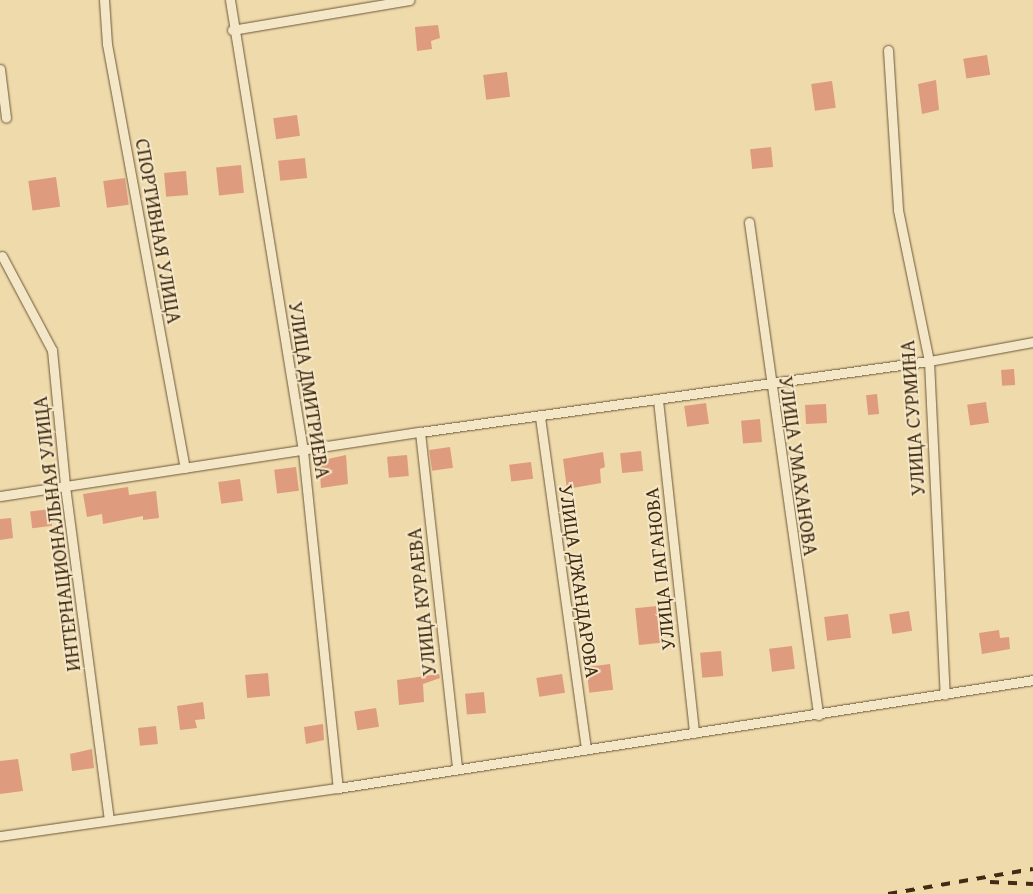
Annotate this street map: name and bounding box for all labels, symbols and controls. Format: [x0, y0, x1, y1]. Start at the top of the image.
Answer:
street label: СПОРТИВНАЯ УЛИЦА [131, 137, 187, 325]
street label: УЛИЦА ДМИТРИЕВА [284, 300, 336, 480]
street label: УЛИЦА СУРМИНА [895, 339, 929, 497]
street label: УЛИЦА УМАХАНОВА [775, 375, 823, 557]
street label: ИНТЕРНАЦИОНАЛЬНАЯ УЛИЦА [27, 395, 85, 673]
street label: УЛИЦА ДЖАНДАРОВА [555, 483, 605, 679]
street label: УЛИЦА ПАГАНОВА [639, 486, 679, 652]
street label: УЛИЦА КУРАЕВА [401, 527, 441, 677]

